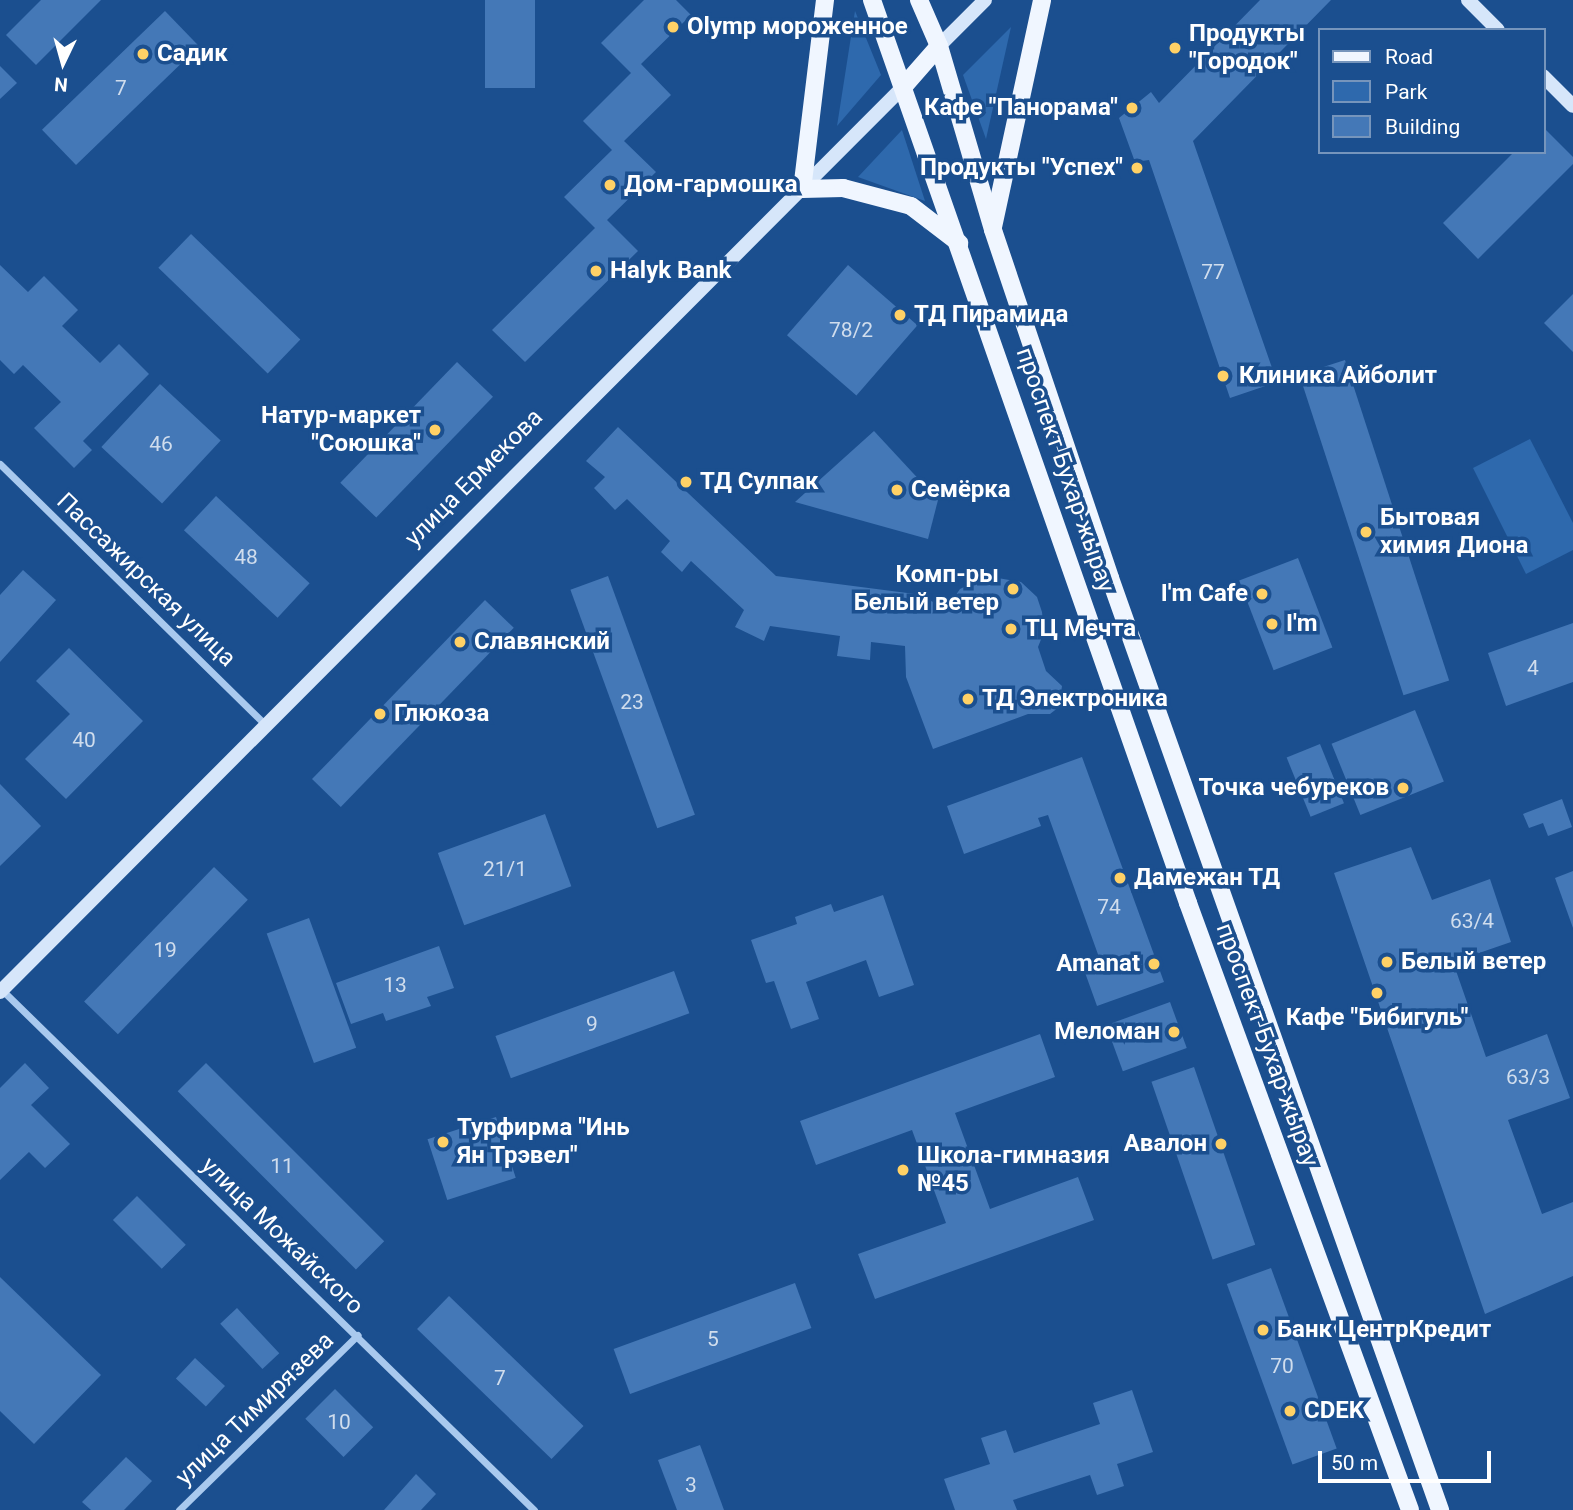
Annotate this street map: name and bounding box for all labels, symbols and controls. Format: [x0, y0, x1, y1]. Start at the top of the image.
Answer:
place label: Olymp мороженное [687, 13, 908, 41]
marker: Olymp мороженное [665, 19, 681, 35]
place label: Продукты "Городок" [1189, 20, 1305, 76]
north arrow [28, 28, 98, 98]
legend [1318, 28, 1545, 154]
place label: Садик [157, 40, 228, 68]
marker: Продукты "Городок" [1167, 40, 1183, 56]
text: Road [1385, 45, 1433, 69]
marker: Садик [135, 46, 151, 62]
text: N [53, 72, 69, 96]
house number: 7 [115, 75, 127, 101]
text: Park [1385, 80, 1427, 104]
place label: Кафе "Панорама" [924, 94, 1118, 122]
marker: Кафе "Панорама" [1124, 100, 1140, 116]
text: Building [1385, 115, 1460, 139]
place label: Продукты "Успех" [920, 154, 1123, 182]
marker: Продукты "Успех" [1129, 160, 1145, 176]
place label: Дом-гармошка [624, 171, 797, 199]
marker: Дом-гармошка [602, 177, 618, 193]
place label: Halyk Bank [610, 257, 731, 285]
house number: 77 [1201, 259, 1225, 285]
marker: Halyk Bank [588, 263, 604, 279]
place label: ТД Пирамида [914, 301, 1068, 329]
marker: ТД Пирамида [892, 307, 908, 323]
house number: 78/2 [829, 317, 873, 343]
street label: проспект Бухар-жырау [1010, 344, 1120, 596]
place label: Клиника Айболит [1239, 362, 1437, 390]
marker: Клиника Айболит [1213, 366, 1233, 386]
place label: Натур-маркет "Союшка" [261, 402, 421, 458]
street label: улица Ермекова [399, 403, 549, 553]
marker: Натур-маркет "Союшка" [427, 422, 443, 438]
house number: 46 [149, 431, 173, 457]
place label: ТД Сулпак [700, 468, 819, 496]
marker: ТД Сулпак [678, 474, 694, 490]
place label: Семёрка [911, 476, 1011, 504]
marker: Семёрка [889, 482, 905, 498]
street label: Пассажирская улица [51, 487, 241, 673]
place label: Бытовая химия Диона [1380, 504, 1528, 560]
marker: Бытовая химия Диона [1358, 524, 1374, 540]
house number: 48 [234, 544, 258, 570]
place label: Комп-ры Белый ветер [854, 561, 999, 617]
place label: I'm Cafe [1161, 580, 1248, 608]
marker: Комп-ры Белый ветер [1005, 581, 1021, 597]
marker: I'm Cafe [1254, 586, 1270, 602]
place label: I'm [1286, 610, 1317, 638]
place label: ТЦ Мечта [1025, 615, 1136, 643]
marker: I'm [1264, 616, 1280, 632]
marker: ТЦ Мечта [1003, 621, 1019, 637]
place label: Славянский [474, 628, 610, 656]
marker: Славянский [452, 634, 468, 650]
house number: 4 [1527, 655, 1539, 681]
place label: ТД Электроника [982, 685, 1168, 713]
house number: 23 [620, 689, 644, 715]
marker: ТД Электроника [960, 691, 976, 707]
place label: Глюкоза [394, 700, 489, 728]
marker: Глюкоза [372, 706, 388, 722]
house number: 40 [72, 727, 96, 753]
place label: Точка чебуреков [1198, 774, 1389, 802]
marker: Точка чебуреков [1395, 780, 1411, 796]
house number: 21/1 [483, 856, 527, 882]
place label: Дамежан ТД [1134, 864, 1281, 892]
marker: Дамежан ТД [1112, 870, 1128, 886]
house number: 74 [1097, 894, 1121, 920]
house number: 63/4 [1450, 908, 1494, 934]
street label: проспект Бухар-жырау [1210, 919, 1324, 1171]
house number: 19 [153, 937, 177, 963]
place label: Белый ветер [1401, 948, 1546, 976]
place label: Amanat [1056, 950, 1140, 978]
marker: Белый ветер [1379, 954, 1395, 970]
marker: Amanat [1146, 956, 1162, 972]
house number: 13 [383, 972, 407, 998]
marker: Кафе "Бибигуль" [1369, 985, 1385, 1001]
place label: Кафе "Бибигуль" [1286, 1004, 1468, 1032]
house number: 9 [586, 1011, 598, 1037]
place label: Меломан [1054, 1018, 1160, 1046]
marker: Меломан [1166, 1024, 1182, 1040]
house number: 63/3 [1506, 1064, 1550, 1090]
place label: Турфирма "Инь Ян Трэвел" [457, 1114, 630, 1170]
place label: Авалон [1124, 1130, 1207, 1158]
marker: Турфирма "Инь Ян Трэвел" [435, 1134, 451, 1150]
marker: Авалон [1213, 1136, 1229, 1152]
place label: Школа-гимназия №45 [917, 1142, 1110, 1198]
street label: улица Можайского [195, 1151, 369, 1321]
house number: 11 [270, 1153, 294, 1179]
marker: Школа-гимназия №45 [895, 1162, 911, 1178]
place label: Банк ЦентрКредит [1277, 1316, 1491, 1344]
marker: Банк ЦентрКредит [1255, 1322, 1271, 1338]
street label: улица Тимирязева [170, 1326, 340, 1492]
house number: 5 [707, 1326, 719, 1352]
house number: 70 [1270, 1353, 1294, 1379]
house number: 7 [494, 1365, 506, 1391]
place label: CDEK [1304, 1397, 1364, 1425]
marker: CDEK [1282, 1403, 1298, 1419]
house number: 10 [327, 1409, 351, 1435]
scale bar [1321, 1436, 1494, 1480]
text: 50 m [1331, 1451, 1378, 1475]
house number: 3 [685, 1472, 697, 1498]

